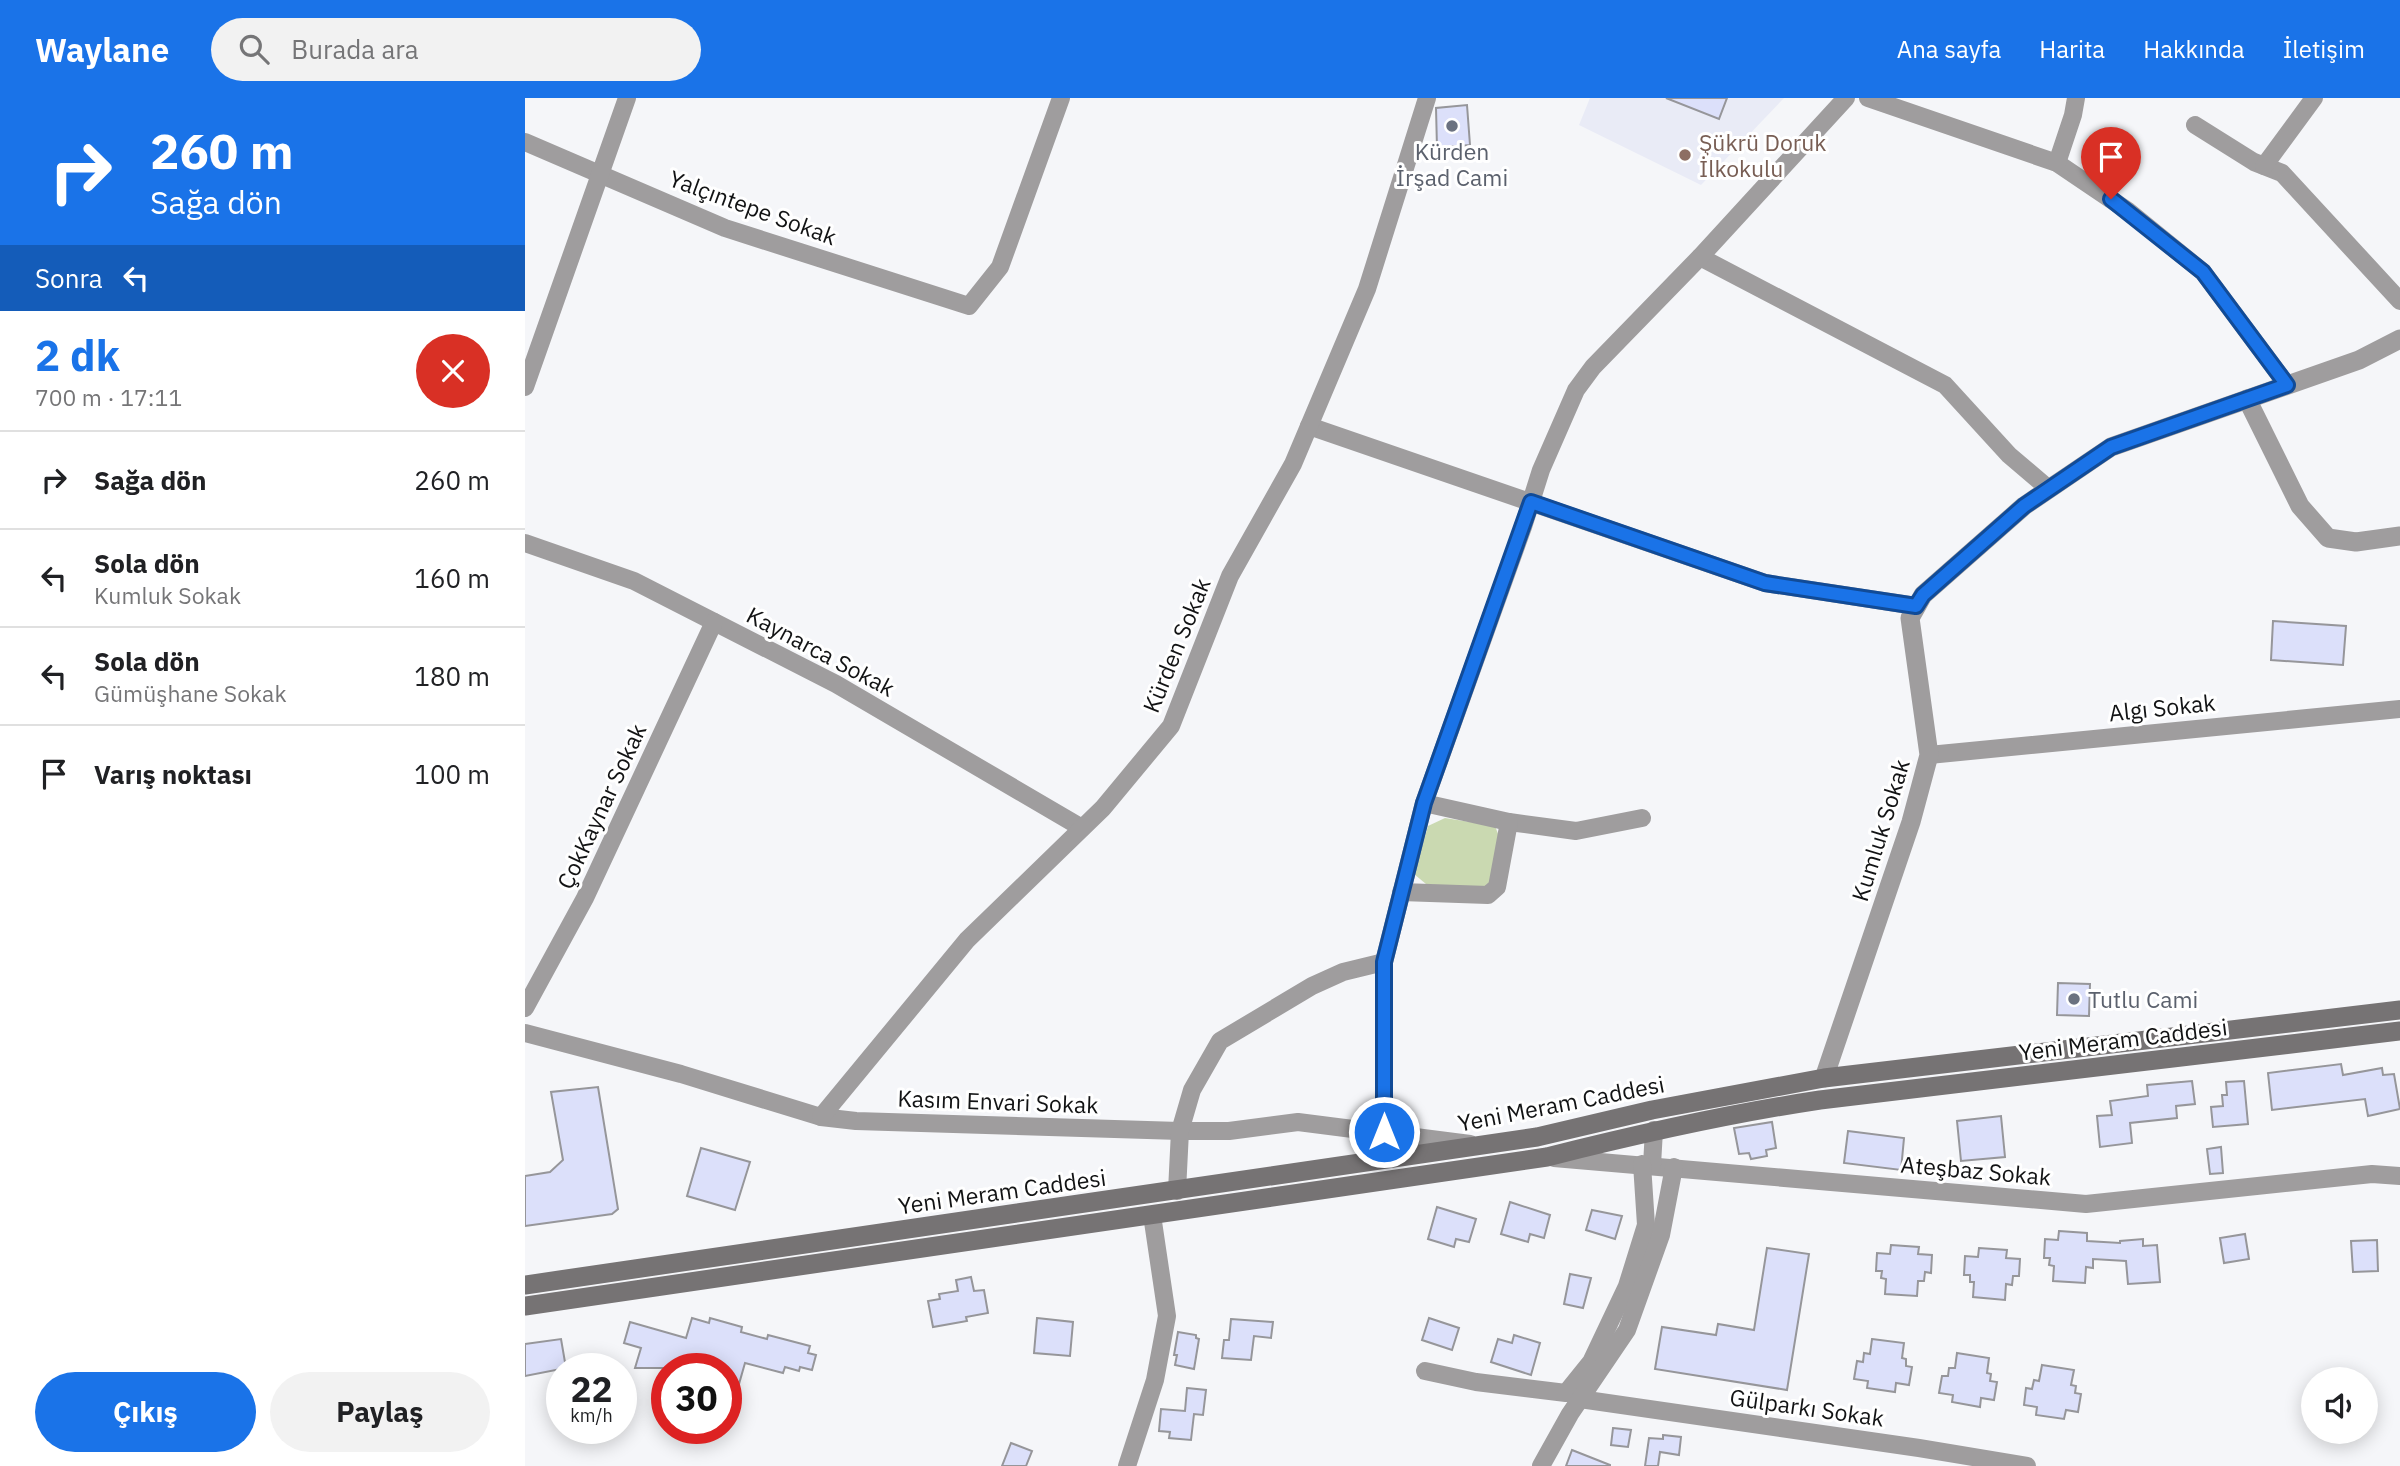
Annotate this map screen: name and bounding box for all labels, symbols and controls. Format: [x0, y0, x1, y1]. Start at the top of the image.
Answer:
search box [211, 18, 701, 81]
text: Waylane [35, 28, 169, 71]
icon: search [235, 30, 273, 68]
text: Burada ara [291, 32, 419, 66]
text: Ana sayfa [1897, 33, 2001, 65]
text: Harita [2039, 33, 2105, 65]
text: Hakkında [2143, 33, 2245, 65]
text: İletişim [2283, 33, 2365, 65]
marker: Kürden İrşad Cami [1444, 118, 1460, 134]
text: 260 m [150, 119, 294, 182]
icon: right [35, 126, 126, 217]
place label: Şükrü Doruk İlkokulu [1699, 127, 1826, 183]
pin [2081, 127, 2141, 199]
place label: Kürden İrşad Cami [1396, 136, 1508, 192]
icon: arrive [2092, 138, 2130, 176]
marker: Şükrü Doruk İlkokulu [1677, 147, 1693, 163]
street label: Yalçıntepe Sokak [665, 163, 841, 251]
text: Sağa dön [150, 181, 282, 223]
icon: left [117, 259, 155, 297]
text: Sonra [35, 261, 103, 295]
text: 2 dk [35, 328, 120, 383]
button: close [416, 334, 490, 408]
text: 700 m · 17:11 [35, 382, 182, 412]
icon: right [35, 461, 73, 499]
text: Sağa dön [94, 463, 206, 497]
text: 260 m [414, 463, 490, 497]
text: Sola dön [94, 546, 200, 580]
icon: left [35, 559, 73, 597]
text: 160 m [414, 561, 490, 595]
street label: Kürden Sokak [1135, 573, 1217, 717]
text: Kumluk Sokak [94, 580, 241, 610]
street label: Kaynarca Sokak [742, 599, 900, 703]
text: Sola dön [94, 644, 200, 678]
icon: left [35, 657, 73, 695]
text: 180 m [414, 659, 490, 693]
text: Gümüşhane Sokak [94, 678, 287, 708]
street label: Algı Sokak [2107, 686, 2217, 728]
street label: ÇokKaynar Sokak [550, 719, 652, 893]
icon: arrive [35, 755, 73, 793]
street label: Kumluk Sokak [1844, 755, 1916, 905]
text: Varış noktası [94, 757, 252, 791]
text: 100 m [414, 757, 490, 791]
place label: Tutlu Cami [2088, 984, 2198, 1014]
marker: Tutlu Cami [2066, 991, 2082, 1007]
street label: Yeni Meram Caddesi [2017, 1011, 2229, 1067]
street label: Yeni Meram Caddesi [1455, 1068, 1667, 1138]
street label: Kasım Envari Sokak [897, 1083, 1099, 1119]
position arrow [1347, 1095, 1421, 1169]
street label: Ateşbaz Sokak [1900, 1148, 2052, 1192]
street label: Yeni Meram Caddesi [896, 1162, 1108, 1220]
speed limit sign: 30 [651, 1353, 742, 1444]
text: 22 [570, 1366, 613, 1412]
map controls [2301, 1367, 2378, 1444]
button: sound [2301, 1367, 2378, 1444]
button: Çıkış [35, 1372, 256, 1452]
button: Paylaş [270, 1372, 490, 1452]
street label: Gülparkı Sokak [1728, 1381, 1886, 1433]
text: km/h [570, 1404, 613, 1427]

